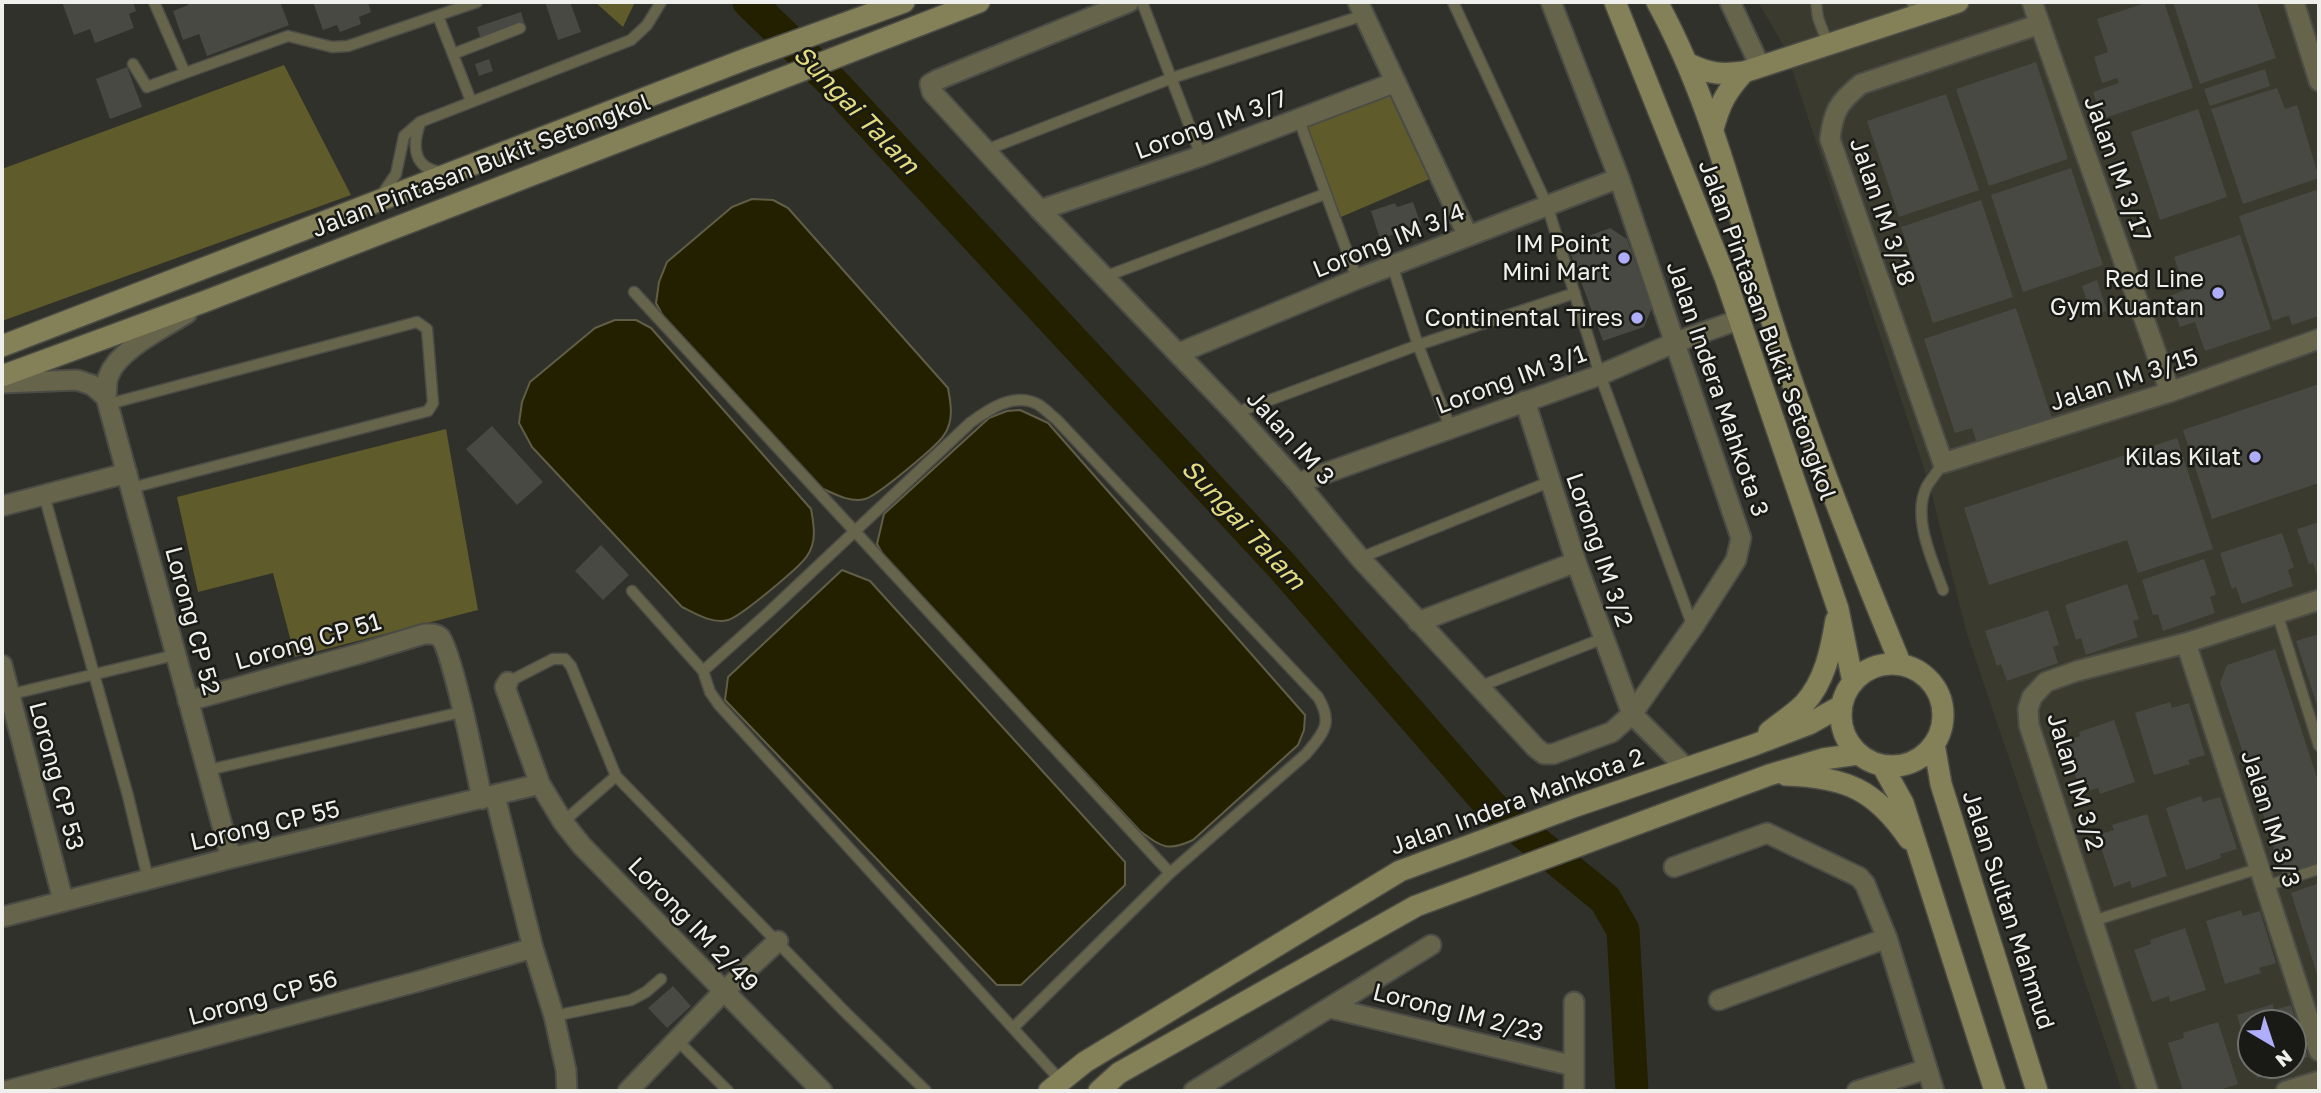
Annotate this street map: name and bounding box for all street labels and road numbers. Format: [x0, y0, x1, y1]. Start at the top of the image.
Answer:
street label: Lorong IM 3/7 [1131, 84, 1291, 166]
street label: Jalan Pintasan Bukit Setongkol [308, 88, 654, 244]
street label: Jalan IM 3/17 [2077, 92, 2157, 246]
street label: Jalan IM 3/18 [1843, 134, 1921, 290]
street label: Jalan Pintasan Bukit Setongkol [1692, 156, 1842, 504]
street label: Lorong IM 3/4 [1309, 197, 1469, 285]
street label: Jalan Indera Mahkota 3 [1660, 258, 1774, 520]
street label: Lorong IM 3/1 [1432, 339, 1590, 421]
street label: Jalan IM 3/15 [2046, 342, 2202, 418]
street label: Jalan IM 3 [1240, 385, 1340, 491]
street label: Lorong IM 3/2 [1559, 469, 1639, 631]
street label: Lorong CP 52 [158, 543, 226, 699]
street label: Lorong CP 51 [232, 607, 384, 677]
street label: Lorong CP 53 [22, 698, 90, 854]
street label: Jalan IM 3/2 [2040, 710, 2110, 854]
street label: Jalan Indera Mahkota 2 [1386, 743, 1648, 861]
street label: Jalan IM 3/3 [2234, 747, 2306, 891]
street label: Jalan Sultan Mahmud [1956, 787, 2060, 1033]
street label: Lorong CP 55 [187, 795, 343, 857]
street label: Lorong IM 2/49 [622, 852, 764, 998]
street label: Lorong CP 56 [185, 964, 341, 1032]
street label: Lorong IM 2/23 [1370, 978, 1546, 1048]

